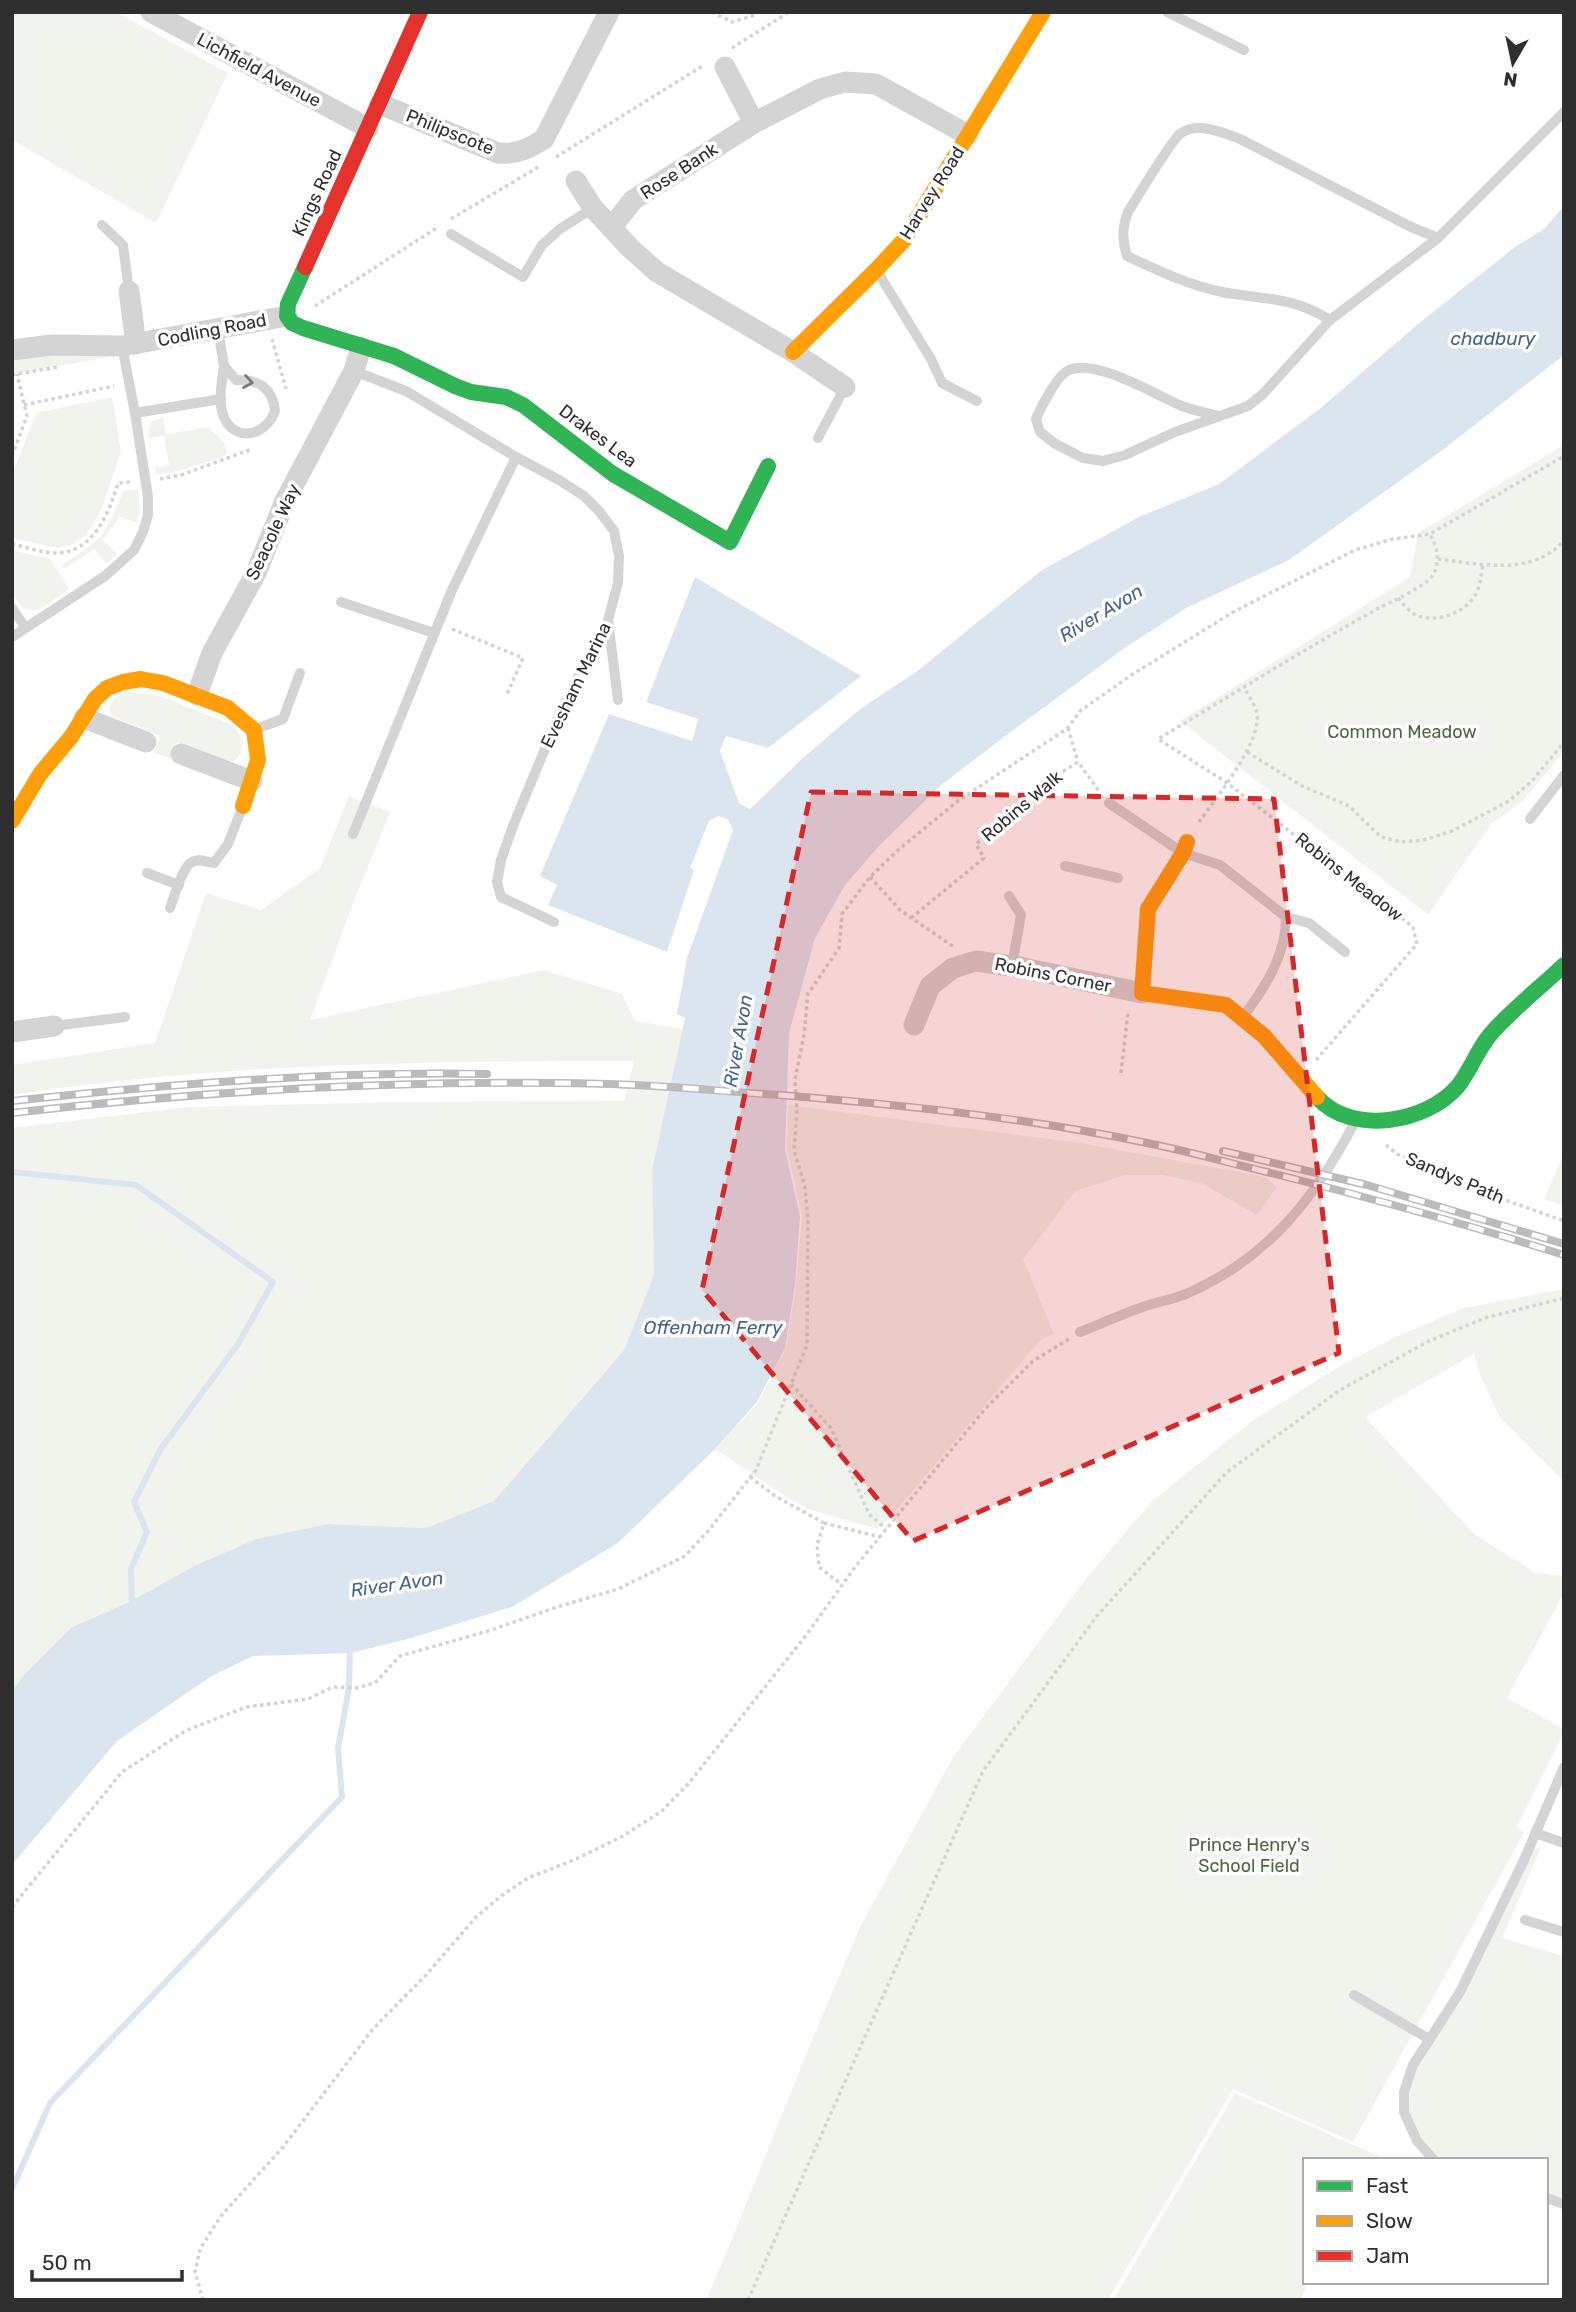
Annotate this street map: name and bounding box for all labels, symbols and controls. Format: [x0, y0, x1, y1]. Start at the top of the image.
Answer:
street label: Lichfield Avenue [193, 28, 325, 112]
north arrow [1478, 28, 1548, 98]
text: N [1502, 67, 1519, 92]
street label: Philipscote [403, 104, 497, 160]
street label: Rose Bank [636, 137, 722, 204]
street label: Harvey Road [895, 142, 969, 244]
street label: Kings Road [287, 146, 347, 240]
street label: Codling Road [156, 309, 268, 351]
water label: chadbury [1450, 327, 1536, 350]
one-way arrow [242, 374, 254, 389]
street label: Drakes Lea [555, 400, 641, 472]
street label: Seacole Way [241, 480, 305, 584]
water label: River Avon [1055, 579, 1147, 647]
street label: Evesham Marina [536, 619, 616, 751]
park label: Common Meadow [1327, 721, 1477, 743]
street label: Robins Walk [977, 765, 1067, 846]
street label: Robins Meadow [1291, 828, 1407, 926]
street label: Robins Corner [993, 953, 1113, 997]
water label: River Avon [719, 993, 757, 1089]
street label: Sandys Path [1402, 1147, 1508, 1209]
water label: Offenham Ferry [644, 1316, 783, 1339]
water label: River Avon [349, 1566, 445, 1602]
park label: Prince Henry's School Field [1188, 1834, 1310, 1877]
legend [1303, 2158, 1548, 2284]
text: Fast [1366, 2173, 1408, 2198]
text: Slow [1366, 2208, 1413, 2233]
scale bar [32, 2238, 182, 2282]
text: Jam [1366, 2243, 1410, 2268]
text: 50 m [42, 2250, 92, 2275]

